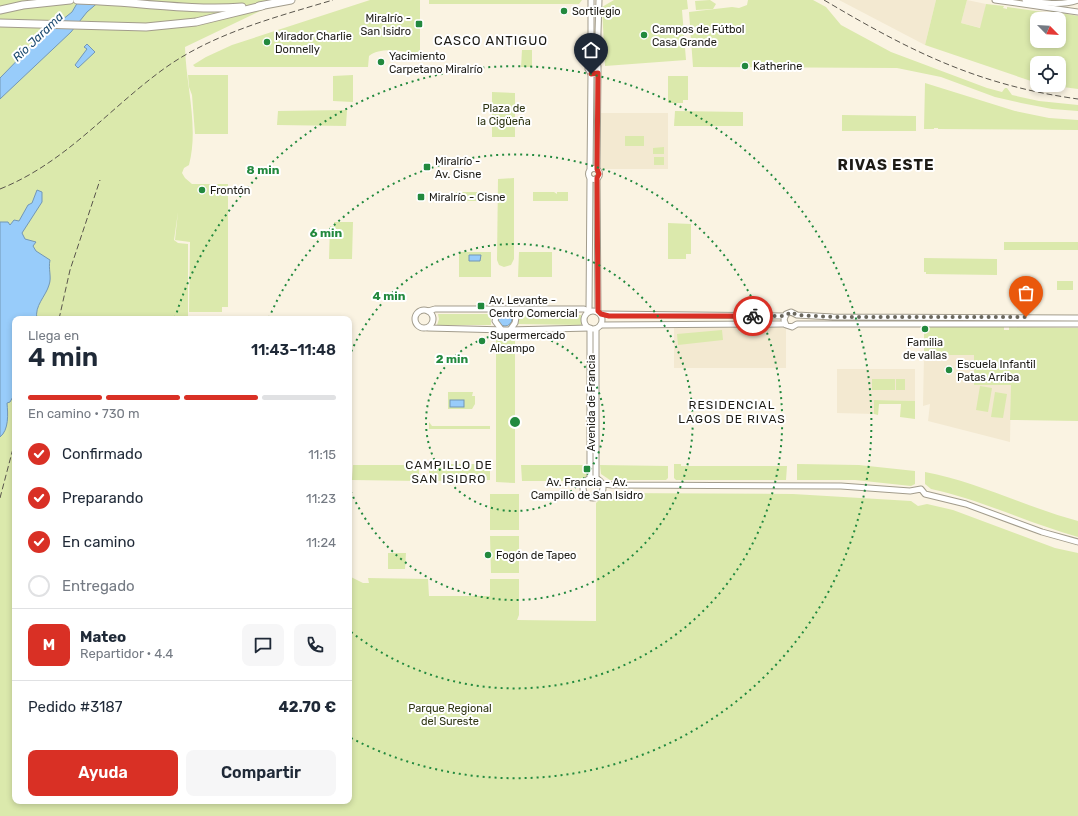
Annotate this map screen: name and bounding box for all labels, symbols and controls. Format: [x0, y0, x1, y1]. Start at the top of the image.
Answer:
place label: Sortilegio [572, 5, 621, 18]
marker: Sortilegio [559, 6, 569, 16]
water label: Río Jarama [10, 10, 66, 64]
place label: Miralrío - San Isidro [361, 12, 411, 38]
north arrow [1030, 12, 1066, 48]
map controls [1030, 12, 1066, 92]
marker: Miralrío - San Isidro [414, 19, 424, 29]
place label: Campos de Fútbol Casa Grande [652, 23, 745, 49]
place label: Mirador Charlie Donnelly [275, 30, 352, 56]
marker: Campos de Fútbol Casa Grande [639, 30, 649, 40]
district label: CASCO ANTIGUO [434, 33, 548, 48]
pin [574, 33, 608, 74]
marker: Mirador Charlie Donnelly [262, 37, 272, 47]
icon: home [580, 39, 602, 61]
place label: Yacimiento Carpetano Miralrío [389, 50, 483, 76]
button: locate [1030, 56, 1066, 92]
marker: Yacimiento Carpetano Miralrío [376, 57, 386, 67]
place label: Katherine [753, 60, 802, 73]
marker: Katherine [740, 61, 750, 71]
park label: Plaza de la Cigüeña [477, 102, 531, 128]
place label: Miralrío - Av. Cisne [435, 155, 481, 181]
district label: RIVAS ESTE [838, 156, 934, 174]
marker: Miralrío - Av. Cisne [422, 162, 432, 172]
text: 8 min [247, 163, 280, 177]
place label: Frontón [210, 184, 251, 197]
marker: Frontón [197, 185, 207, 195]
place label: Miralrío - Cisne [429, 191, 506, 204]
marker: Miralrío - Cisne [416, 192, 426, 202]
text: 6 min [310, 226, 343, 240]
pin [1009, 276, 1043, 317]
icon: bag [1015, 282, 1037, 304]
text: 4 min [373, 289, 406, 303]
place label: Av. Levante - Centro Comercial [489, 294, 578, 320]
courier [733, 296, 773, 336]
marker: Av. Levante - Centro Comercial [476, 301, 486, 311]
icon: bike [742, 305, 764, 327]
marker: Familia de vallas [920, 324, 930, 334]
text: Llega en [28, 328, 79, 343]
place label: Supermercado Alcampo [490, 329, 565, 355]
marker: Supermercado Alcampo [477, 336, 487, 346]
place label: Familia de vallas [903, 336, 947, 362]
text: 11:43–11:48 [251, 341, 336, 359]
text: 4 min [28, 342, 98, 373]
text: 2 min [436, 352, 469, 366]
street label: Avenida de Francia [585, 354, 598, 452]
place label: Escuela Infantil Patas Arriba [957, 358, 1036, 384]
marker: Escuela Infantil Patas Arriba [944, 365, 954, 375]
district label: RESIDENCIAL LAGOS DE RIVAS [678, 398, 786, 426]
text: En camino · 730 m [28, 406, 139, 421]
centre of rings [508, 415, 522, 429]
icon: check [28, 443, 50, 465]
text: Confirmado [62, 445, 143, 463]
text: 11:15 [308, 447, 336, 462]
district label: CAMPILLO DE SAN ISIDRO [405, 458, 493, 486]
marker: Av. Francia - Av. Campillo de San Isidro [582, 464, 592, 474]
place label: Av. Francia - Av. Campillo de San Isidro [531, 476, 643, 502]
icon: check [28, 487, 50, 509]
text: Preparando [62, 489, 143, 507]
text: 11:23 [306, 491, 336, 506]
icon: check [28, 531, 50, 553]
text: En camino [62, 533, 135, 551]
text: 11:24 [306, 535, 336, 550]
place label: Fogón de Tapeo [496, 549, 576, 562]
marker: Fogón de Tapeo [483, 550, 493, 560]
text: Entregado [62, 577, 135, 595]
button: chat [242, 624, 284, 666]
button: phone [294, 624, 336, 666]
text: Mateo [80, 628, 126, 646]
text: M [43, 636, 55, 654]
text: Repartidor · 4.4 [80, 646, 173, 661]
text: Pedido #3187 [28, 698, 123, 716]
text: 42.70 € [278, 698, 336, 716]
park label: Parque Regional del Sureste [408, 702, 492, 728]
button: Ayuda [28, 750, 178, 796]
button: Compartir [186, 750, 336, 796]

